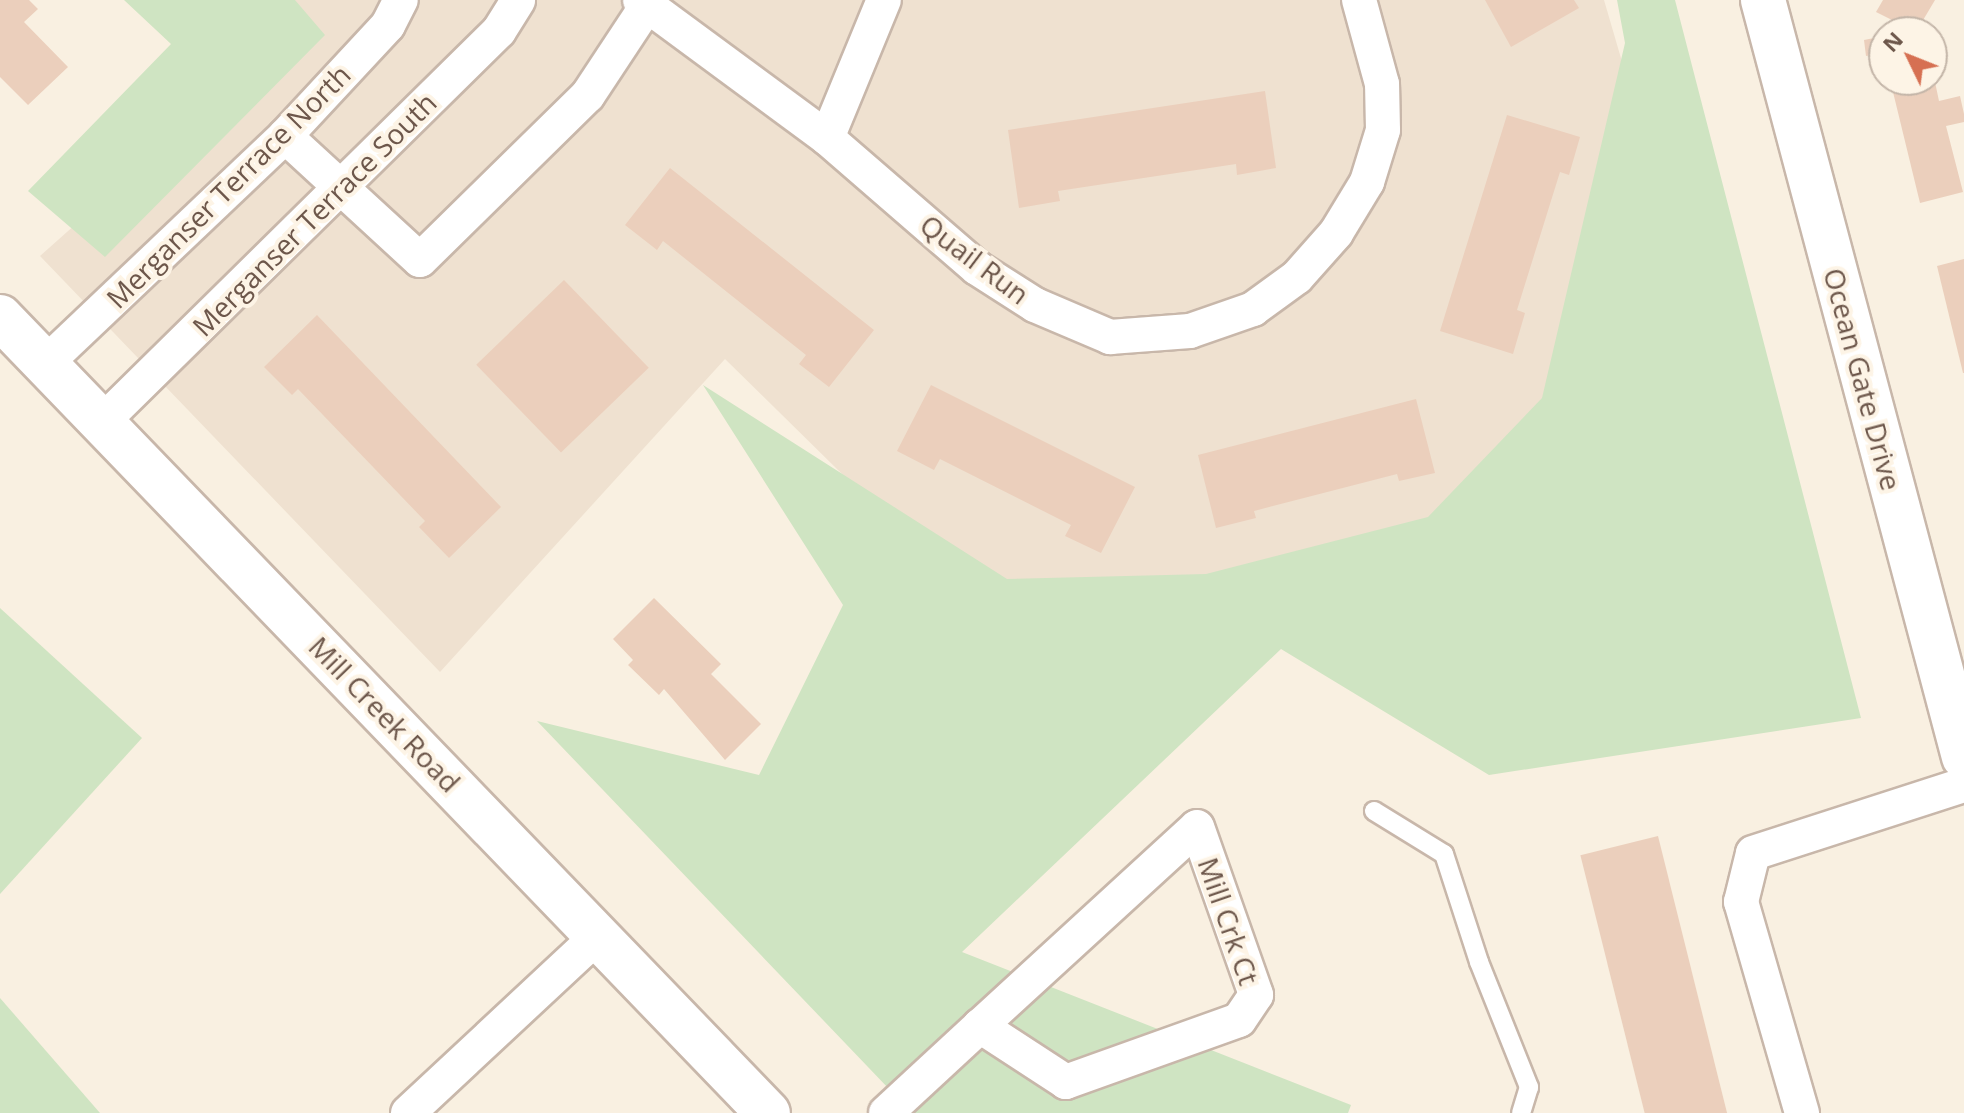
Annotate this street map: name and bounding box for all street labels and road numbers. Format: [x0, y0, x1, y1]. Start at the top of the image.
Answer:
street label: Merganser Terrace North [99, 57, 357, 315]
street label: Merganser Terrace South [185, 85, 443, 343]
street label: Quail Run [914, 207, 1036, 311]
street label: Ocean Gate Drive [1817, 264, 1909, 494]
street label: Mill Creek Road [302, 629, 468, 799]
street label: Mill Crk Ct [1192, 853, 1266, 989]

